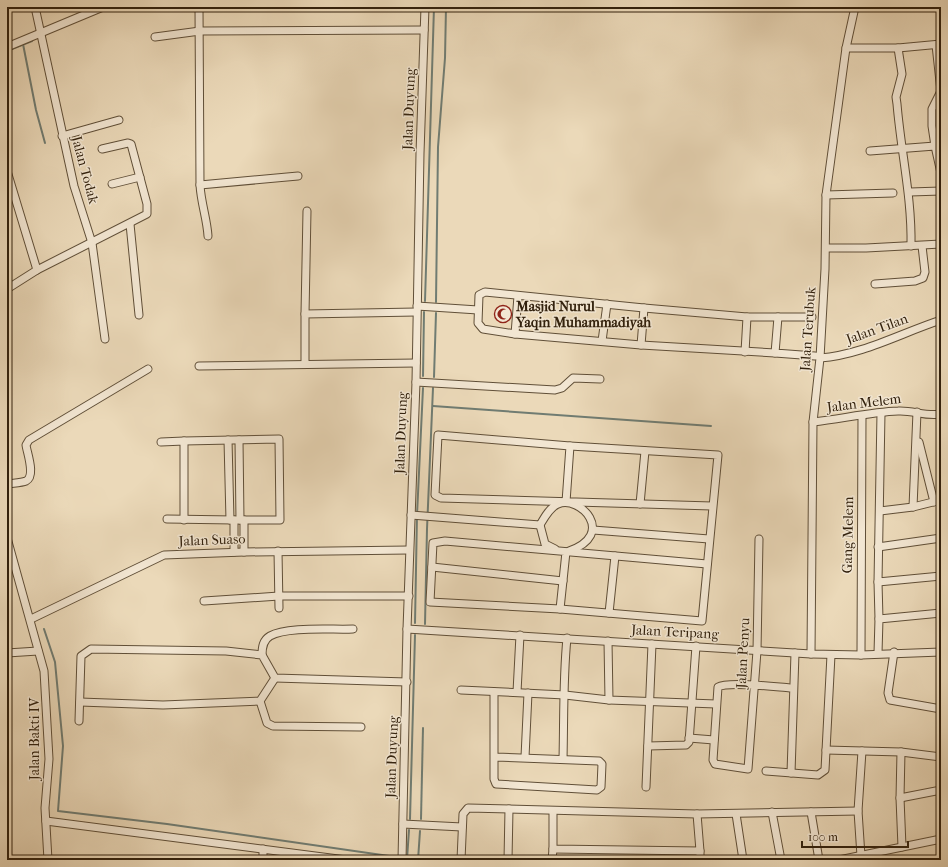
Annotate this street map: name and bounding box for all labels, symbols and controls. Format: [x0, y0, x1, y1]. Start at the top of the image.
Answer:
street label: Jalan Duyung [399, 67, 419, 151]
street label: Jalan Todak [68, 133, 102, 207]
street label: Jalan Terubuk [797, 286, 819, 373]
place label: Masjid Nurul Yaqin Muhammadiyah [515, 298, 652, 331]
mosque icon: Masjid Nurul Yaqin Muhammadiyah [493, 304, 513, 324]
street label: Jalan Tilan [843, 310, 910, 348]
street label: Jalan Melem [825, 390, 902, 416]
street label: Jalan Duyung [391, 391, 411, 475]
street label: Gang Melem [839, 496, 857, 574]
street label: Jalan Suaso [177, 530, 246, 550]
street label: Jalan Penyu [733, 617, 753, 690]
street label: Jalan Teripang [630, 621, 720, 643]
street label: Jalan Bakti IV [26, 697, 43, 781]
street label: Jalan Duyung [382, 715, 402, 799]
scale bar [802, 823, 908, 849]
text: 100 m [808, 830, 838, 844]

